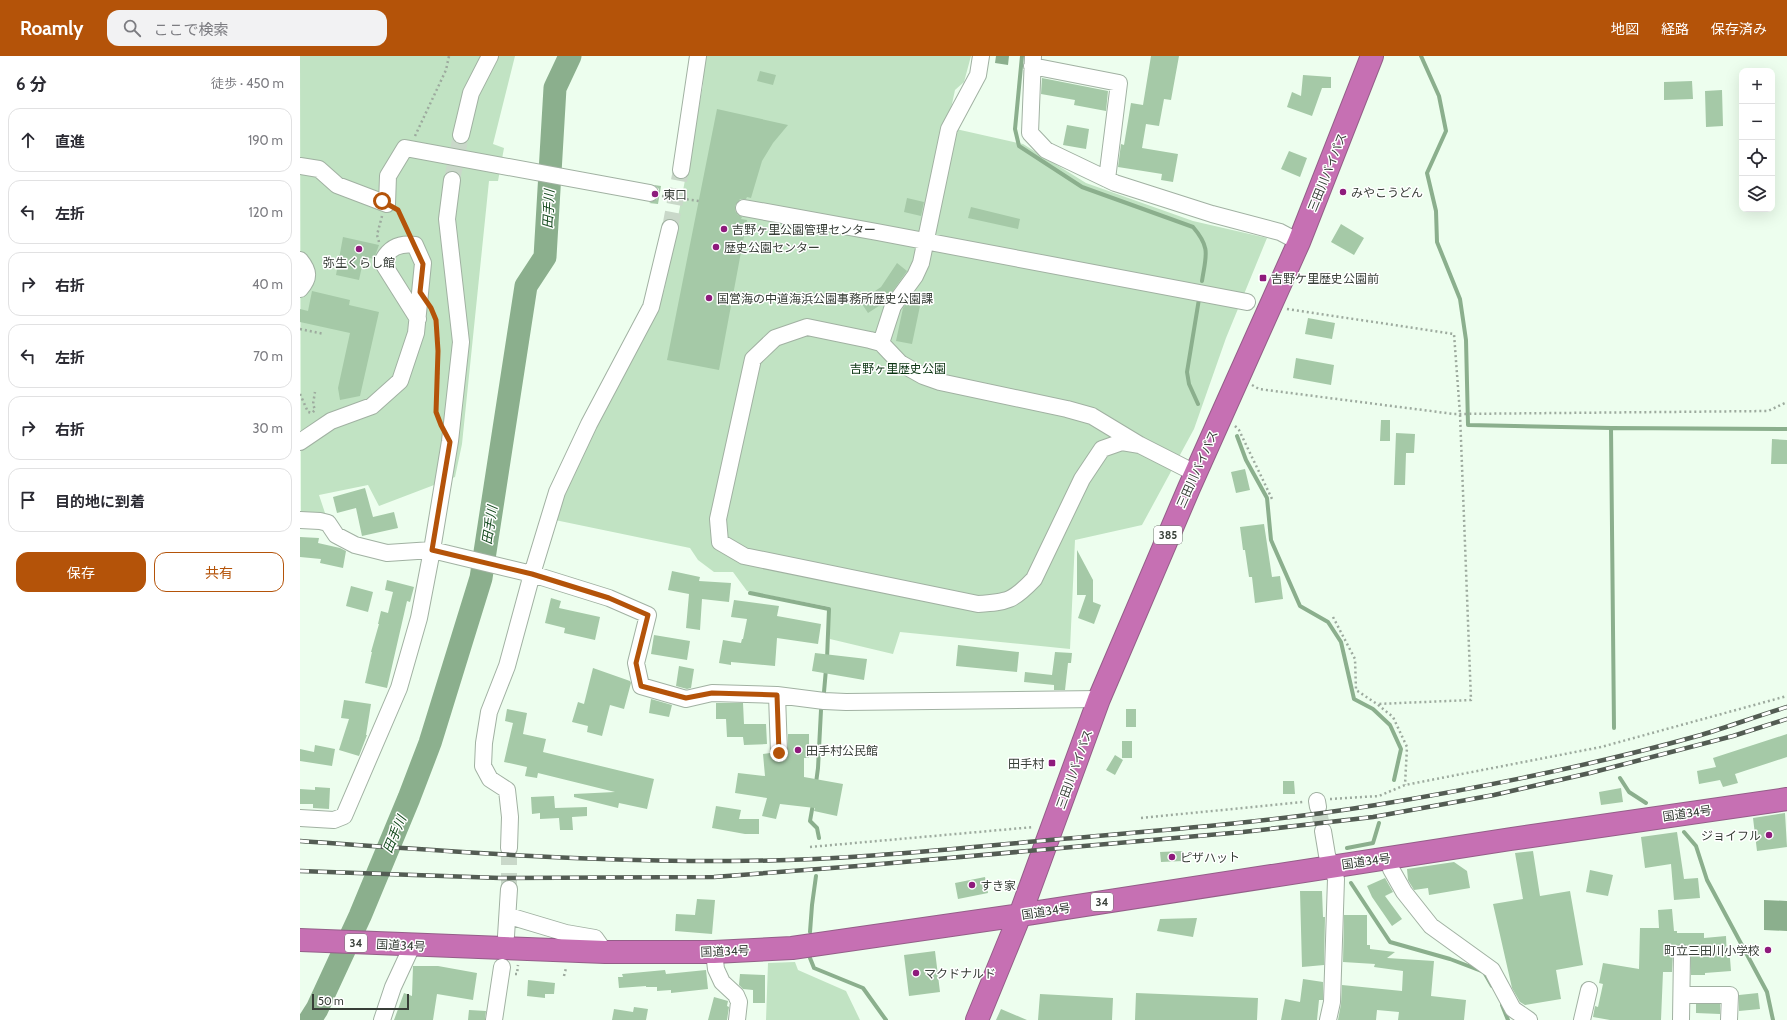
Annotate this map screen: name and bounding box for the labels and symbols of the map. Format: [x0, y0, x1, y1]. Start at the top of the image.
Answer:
street label: 三田川バイパス [1304, 130, 1350, 214]
place label: みやこうどん [1351, 185, 1423, 200]
water label: 田手川 [539, 187, 557, 229]
place label: 東口 [663, 187, 687, 202]
marker: みやこうどん [1338, 187, 1348, 197]
marker: 東口 [650, 189, 660, 199]
route start [373, 192, 391, 210]
place label: 吉野ヶ里公園管理センター [732, 222, 876, 237]
marker: 吉野ヶ里公園管理センター [719, 224, 729, 234]
place label: 歴史公園センター [724, 240, 820, 255]
marker: 歴史公園センター [711, 242, 721, 252]
marker: 弥生くらし館 [354, 244, 364, 254]
place label: 弥生くらし館 [323, 255, 395, 270]
place label: 吉野ケ里歴史公園前 [1271, 271, 1379, 286]
marker: 吉野ケ里歴史公園前 [1258, 273, 1268, 283]
place label: 国営海の中道海浜公園事務所歴史公園課 [717, 291, 933, 306]
marker: 国営海の中道海浜公園事務所歴史公園課 [704, 293, 714, 303]
park label: 吉野ヶ里歴史公園 [850, 361, 946, 376]
street label: 三田川バイパス [1173, 428, 1221, 510]
water label: 田手川 [478, 503, 500, 546]
road number: 385 [1154, 526, 1182, 544]
street label: 三田川バイパス [1053, 727, 1095, 811]
place label: 田手村公民館 [806, 743, 878, 758]
route end [770, 744, 788, 762]
marker: 田手村公民館 [793, 745, 803, 755]
place label: 田手村 [1008, 756, 1045, 771]
marker: 田手村 [1047, 758, 1057, 768]
street label: 国道34号 [1661, 802, 1713, 824]
water label: 田手川 [379, 811, 410, 855]
place label: ジョイフル [1701, 828, 1761, 843]
marker: ジョイフル [1764, 830, 1774, 840]
place label: ピザハット [1180, 850, 1240, 865]
street label: 国道34号 [1340, 850, 1392, 872]
marker: ピザハット [1167, 852, 1177, 862]
place label: すき家 [980, 878, 1016, 893]
marker: すき家 [967, 880, 977, 890]
road number: 34 [1091, 893, 1113, 911]
street label: 国道34号 [1020, 900, 1072, 922]
road number: 34 [345, 934, 367, 952]
street label: 国道34号 [376, 936, 426, 954]
street label: 国道34号 [700, 943, 750, 959]
place label: 町立三田川小学校 [1664, 943, 1760, 958]
marker: 町立三田川小学校 [1763, 945, 1773, 955]
place label: マクドナルド [924, 966, 996, 981]
marker: マクドナルド [911, 968, 921, 978]
scale bar [312, 992, 409, 1011]

